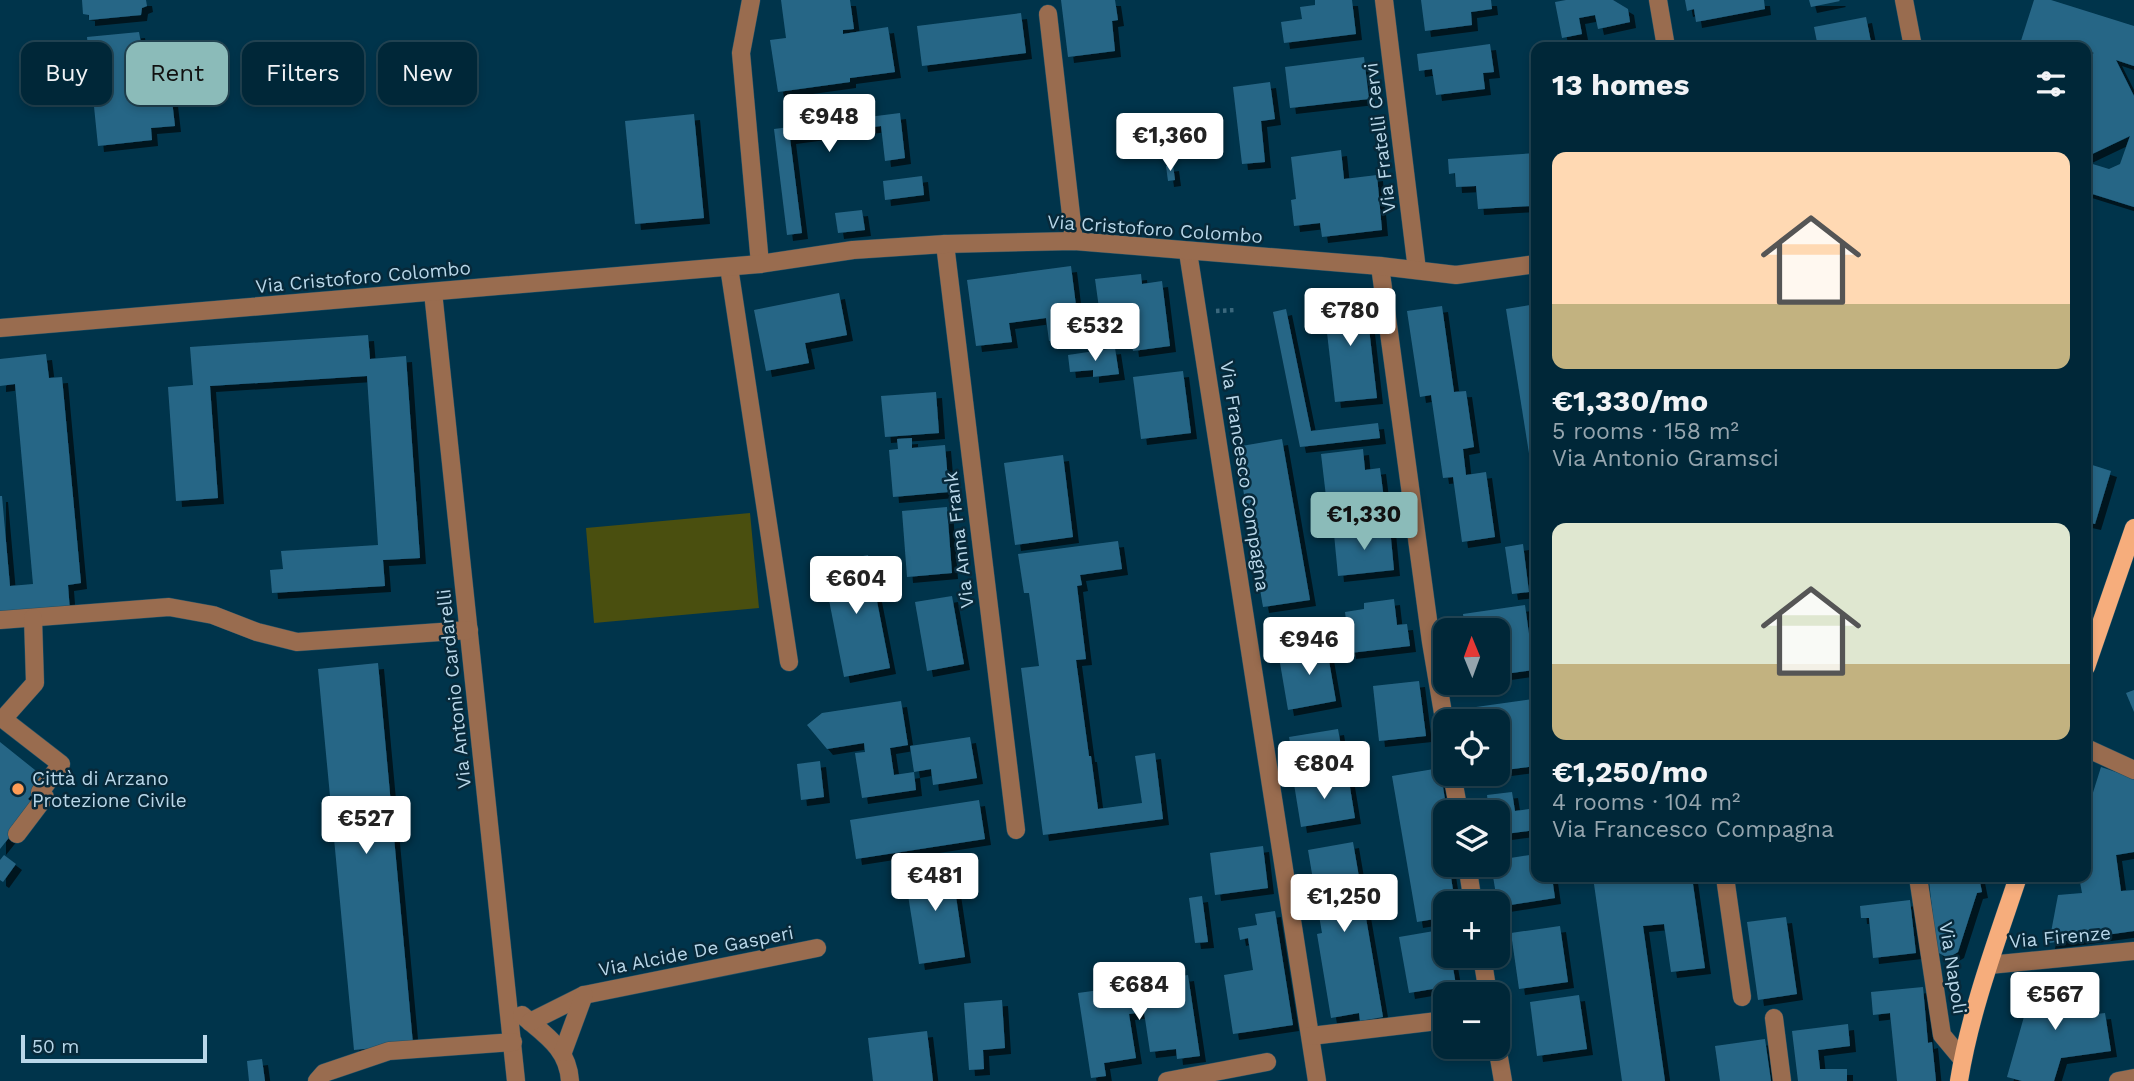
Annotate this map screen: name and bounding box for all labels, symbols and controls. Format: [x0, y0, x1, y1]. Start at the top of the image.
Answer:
chip: Buy [21, 42, 112, 105]
chip: Rent [126, 42, 228, 105]
chip: Filters [242, 42, 364, 105]
chip: New [378, 42, 477, 105]
street label: Via Fratelli Cervi [1359, 61, 1401, 215]
icon: filters [2032, 65, 2070, 103]
text: 13 homes [1552, 67, 1689, 102]
pin: €948 [788, 94, 870, 154]
text: €948 [799, 103, 859, 130]
pin: €1,360 [1113, 114, 1227, 173]
text: €1,360 [1132, 122, 1208, 149]
icon: home [1748, 197, 1874, 323]
street label: Via Cristoforo Colombo [1046, 210, 1264, 248]
street label: Via Cristoforo Colombo [254, 256, 472, 298]
pin: €780 [1309, 288, 1391, 348]
text: €780 [1321, 297, 1379, 324]
pin: €532 [1054, 304, 1136, 363]
text: €532 [1067, 312, 1123, 339]
street label: Via Francesco Compagna [1215, 359, 1275, 593]
text: €1,330/mo [1552, 383, 1708, 418]
text: 5 rooms · 158 m² [1552, 418, 1739, 445]
text: Via Antonio Gramsci [1552, 445, 1779, 472]
street label: Via Anna Frank [939, 470, 979, 610]
pin: €1,330 [1307, 492, 1421, 552]
text: €1,330 [1327, 501, 1401, 528]
pin: €604 [815, 556, 897, 616]
text: €604 [826, 565, 886, 592]
icon: home [1748, 568, 1874, 694]
street label: Via Antonio Cardarelli [432, 588, 476, 790]
pin: €946 [1268, 618, 1350, 677]
north arrow [1433, 618, 1510, 695]
map controls [1433, 618, 1510, 1059]
text: €946 [1279, 626, 1339, 653]
button: locate [1433, 709, 1510, 786]
pin: €804 [1283, 742, 1365, 801]
text: €804 [1294, 750, 1354, 777]
text: €1,250/mo [1552, 754, 1708, 789]
place label: Città di Arzano Protezione Civile [32, 767, 187, 812]
marker: Città di Arzano Protezione Civile [10, 781, 26, 797]
text: 4 rooms · 104 m² [1552, 789, 1740, 816]
pin: €527 [325, 796, 407, 856]
button: layers [1433, 800, 1510, 877]
text: €527 [338, 805, 394, 832]
text: Via Francesco Compagna [1552, 816, 1834, 843]
pin: €481 [894, 853, 976, 913]
text: €481 [907, 862, 963, 889]
pin: €1,250 [1287, 874, 1401, 934]
text: €1,250 [1307, 883, 1381, 910]
button: + [1433, 891, 1510, 968]
street label: Via Napoli [1934, 920, 1972, 1016]
street label: Via Alcide De Gasperi [597, 921, 795, 981]
street label: Via Firenze [2008, 921, 2112, 953]
pin: €684 [1098, 962, 1180, 1022]
text: €684 [1109, 971, 1169, 998]
pin: €567 [2014, 972, 2096, 1032]
text: €567 [2026, 981, 2084, 1008]
button: − [1433, 982, 1510, 1059]
scale bar [21, 1032, 206, 1064]
text: 50 m [32, 1035, 79, 1058]

